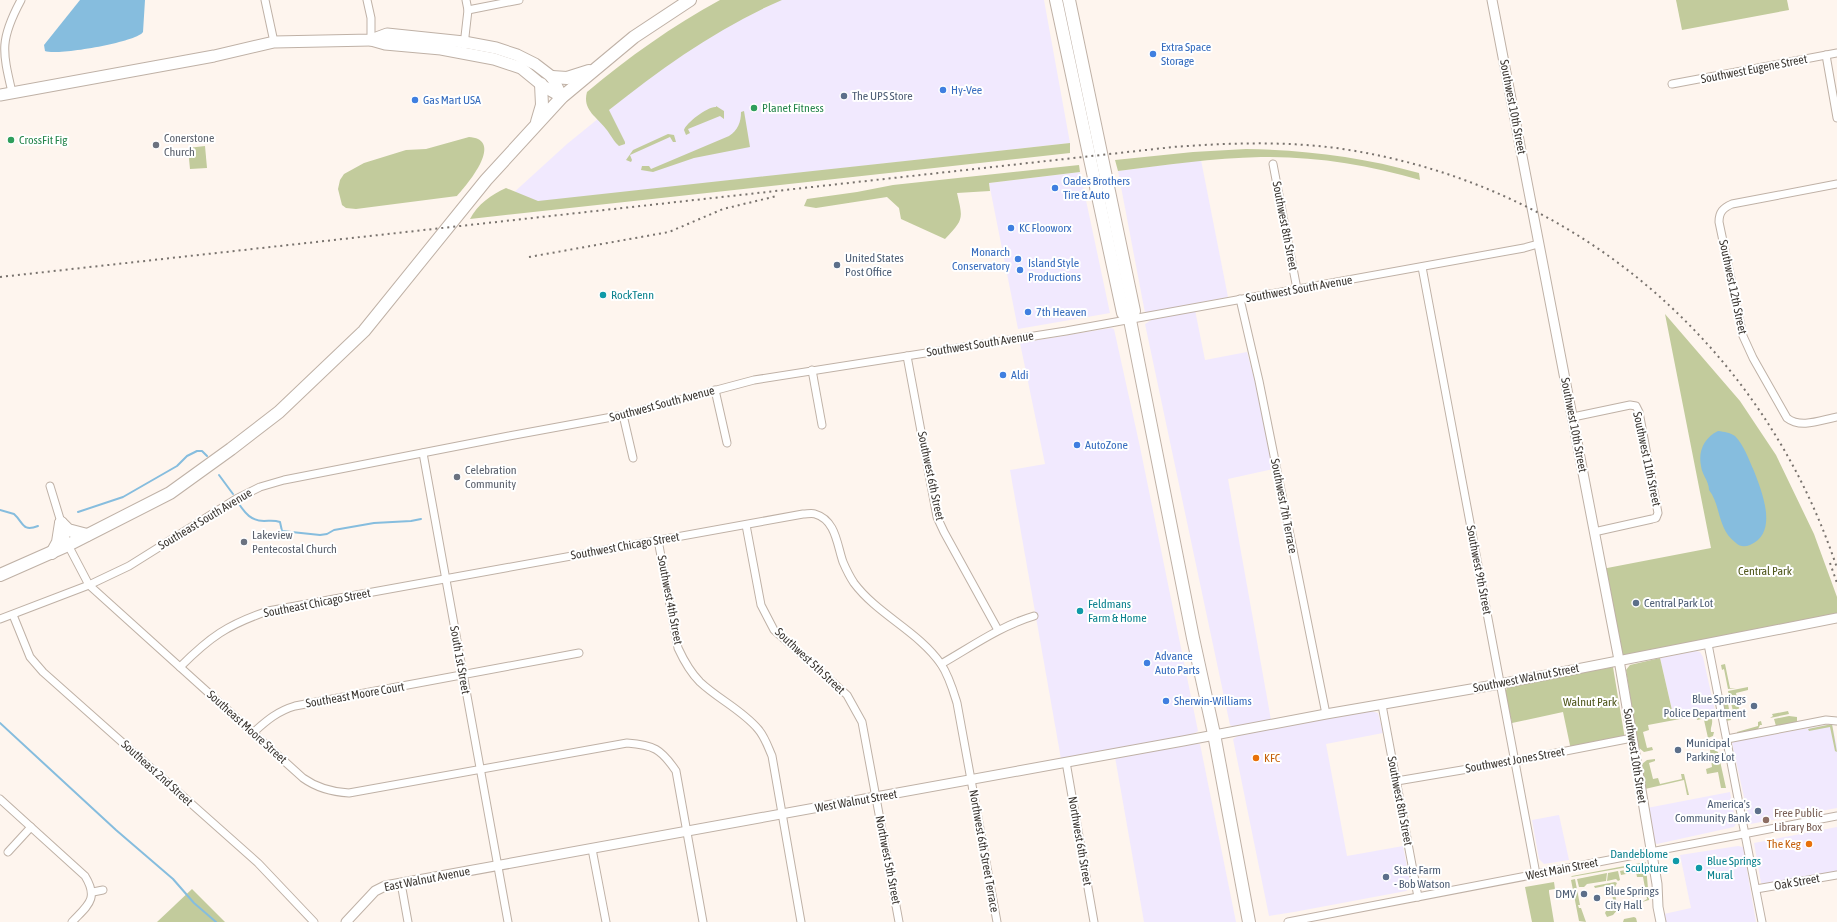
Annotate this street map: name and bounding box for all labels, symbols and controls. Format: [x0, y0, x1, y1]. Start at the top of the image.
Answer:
place label: Extra Space Storage [1161, 40, 1211, 68]
marker: Extra Space Storage [1148, 49, 1158, 59]
street label: Southwest Eugene Street [1700, 52, 1809, 86]
street label: Southwest 10th Street [1497, 58, 1529, 156]
place label: Hy-Vee [951, 83, 982, 97]
marker: Hy-Vee [938, 85, 948, 95]
place label: The UPS Store [852, 89, 913, 103]
marker: The UPS Store [839, 91, 849, 101]
place label: Gas Mart USA [423, 93, 481, 107]
marker: Gas Mart USA [410, 95, 420, 105]
place label: Planet Fitness [762, 101, 824, 115]
marker: Planet Fitness [749, 103, 759, 113]
place label: Conerstone Church [164, 131, 214, 159]
place label: CrossFit Fig [19, 133, 68, 147]
marker: CrossFit Fig [6, 135, 16, 145]
marker: Conerstone Church [151, 140, 161, 150]
place label: Oades Brothers Tire & Auto [1063, 174, 1130, 202]
street label: Southwest 8th Street [1269, 180, 1301, 272]
marker: Oades Brothers Tire & Auto [1050, 183, 1060, 193]
place label: KC Flooworx [1019, 221, 1072, 235]
marker: KC Flooworx [1006, 223, 1016, 233]
street label: Southwest 12th Street [1716, 239, 1750, 336]
place label: Monarch Conservatory [952, 245, 1010, 273]
place label: United States Post Office [845, 251, 904, 279]
marker: Monarch Conservatory [1013, 254, 1023, 264]
place label: Island Style Productions [1028, 256, 1081, 284]
marker: United States Post Office [832, 260, 842, 270]
marker: Island Style Productions [1015, 265, 1025, 275]
street label: Southwest South Avenue [1245, 273, 1353, 305]
place label: RockTenn [611, 288, 654, 302]
marker: RockTenn [598, 290, 608, 300]
place label: 7th Heaven [1036, 305, 1087, 319]
marker: 7th Heaven [1023, 307, 1033, 317]
street label: Southwest South Avenue [925, 329, 1035, 359]
place label: Aldi [1011, 368, 1028, 382]
marker: Aldi [998, 370, 1008, 380]
street label: Southwest 10th Street [1558, 376, 1590, 474]
street label: Southwest South Avenue [608, 383, 716, 425]
street label: Southwest 11th Street [1630, 411, 1664, 508]
street label: Southwest 6th Street [915, 430, 947, 522]
place label: AutoZone [1085, 438, 1128, 452]
marker: AutoZone [1072, 440, 1082, 450]
street label: Southwest 7th Terrace [1268, 457, 1300, 555]
place label: Celebration Community [465, 463, 517, 491]
marker: Celebration Community [452, 472, 462, 482]
street label: Southeast South Avenue [156, 486, 254, 552]
street label: Southwest 9th Street [1463, 524, 1495, 616]
place label: Lakeview Pentecostal Church [252, 528, 337, 556]
street label: Southwest Chicago Street [570, 529, 681, 562]
marker: Lakeview Pentecostal Church [239, 537, 249, 547]
street label: Southwest 4th Street [654, 554, 686, 646]
park label: Central Park [1738, 564, 1793, 578]
street label: Southeast Chicago Street [262, 586, 372, 620]
place label: Central Park Lot [1644, 596, 1714, 610]
place label: Feldmans Farm & Home [1088, 597, 1147, 625]
marker: Central Park Lot [1631, 598, 1641, 608]
marker: Feldmans Farm & Home [1075, 606, 1085, 616]
street label: South 1st Street [447, 625, 473, 696]
street label: Southwest 5th Street [772, 625, 848, 697]
place label: Advance Auto Parts [1155, 649, 1200, 677]
marker: Advance Auto Parts [1142, 658, 1152, 668]
street label: Southwest Walnut Street [1472, 661, 1581, 695]
street label: Southeast Moore Court [305, 679, 406, 711]
street label: Southeast Moore Street [204, 688, 290, 767]
place label: Blue Springs Police Department [1663, 692, 1747, 720]
place label: Sherwin-Williams [1174, 694, 1252, 708]
park label: Walnut Park [1563, 695, 1618, 709]
marker: Sherwin-Williams [1161, 696, 1171, 706]
marker: Blue Springs Police Department [1749, 701, 1759, 711]
street label: Southwest 10th Street [1621, 707, 1650, 805]
place label: Municipal Parking Lot [1686, 736, 1735, 764]
street label: Southeast 2nd Street [118, 737, 196, 809]
street label: Southwest Jones Street [1464, 744, 1566, 776]
marker: Municipal Parking Lot [1673, 745, 1683, 755]
place label: KFC [1264, 751, 1281, 765]
marker: KFC [1251, 753, 1261, 763]
street label: Southwest 8th Street [1384, 755, 1416, 847]
street label: West Walnut Street [814, 787, 899, 815]
street label: Northwest 6th Street Terrace [966, 789, 1002, 913]
street label: Northwest 6th Street [1065, 795, 1095, 887]
place label: America's Community Bank [1675, 797, 1751, 825]
marker: America's Community Bank [1753, 806, 1763, 816]
place label: Free Public Library Box [1774, 806, 1823, 834]
street label: Northwest 5th Street [873, 814, 904, 906]
marker: Free Public Library Box [1761, 815, 1771, 825]
place label: The Keg [1767, 837, 1802, 851]
marker: The Keg [1804, 839, 1814, 849]
place label: Dandeblome Sculpture [1610, 847, 1668, 875]
place label: Blue Springs Mural [1707, 854, 1761, 882]
street label: West Main Street [1525, 855, 1600, 883]
marker: Dandeblome Sculpture [1671, 856, 1681, 866]
place label: State Farm - Bob Watson [1394, 863, 1450, 891]
marker: Blue Springs Mural [1694, 863, 1704, 873]
street label: East Walnut Avenue [383, 864, 471, 894]
street label: Oak Street [1773, 871, 1821, 893]
marker: State Farm - Bob Watson [1381, 872, 1391, 882]
place label: Blue Springs City Hall [1605, 884, 1659, 912]
place label: DMV [1555, 887, 1576, 901]
marker: DMV [1579, 889, 1589, 899]
marker: Blue Springs City Hall [1592, 893, 1602, 903]

